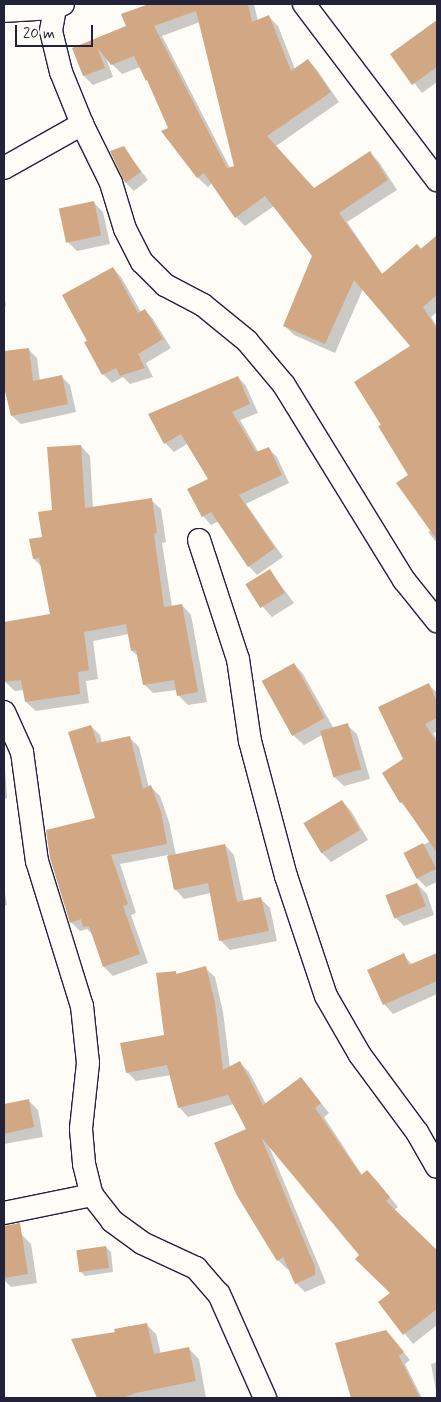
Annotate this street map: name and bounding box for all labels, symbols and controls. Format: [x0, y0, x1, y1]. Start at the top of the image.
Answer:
scale bar [18, 15, 95, 47]
text: 20 m [23, 24, 55, 44]

